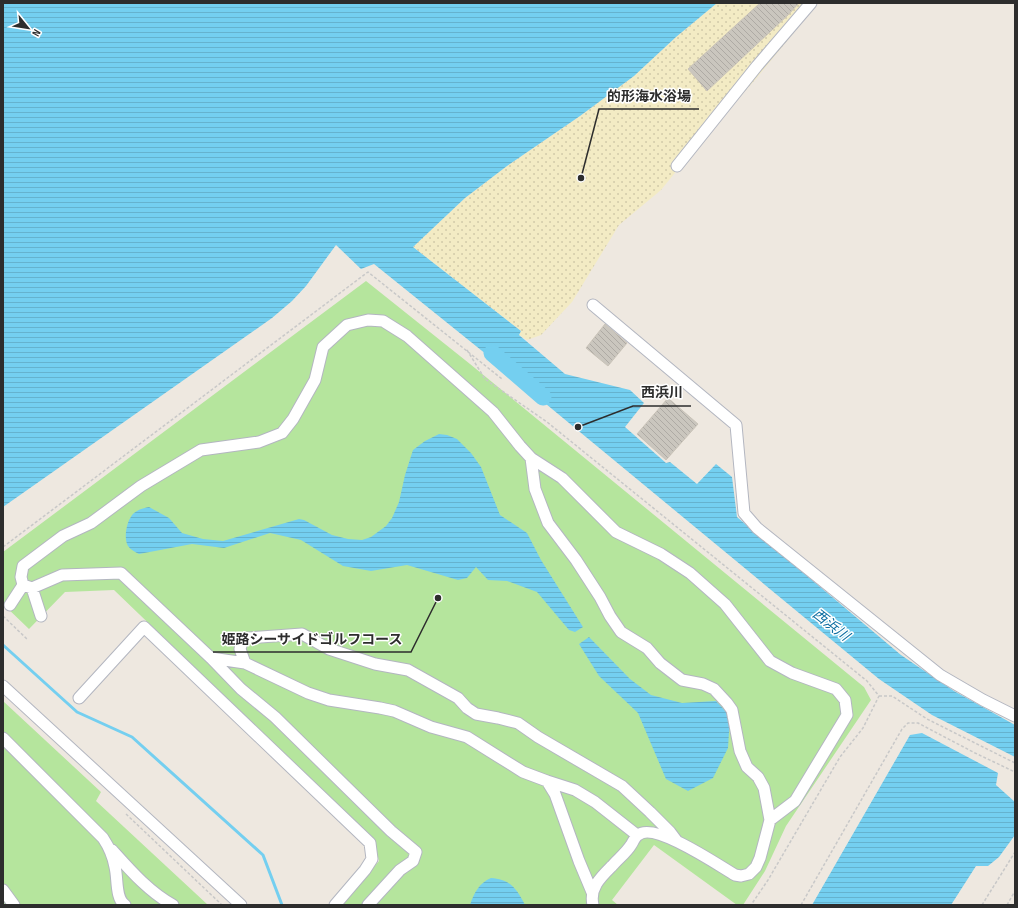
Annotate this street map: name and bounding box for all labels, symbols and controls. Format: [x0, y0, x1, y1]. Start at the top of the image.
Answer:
north arrow [8, 8, 48, 48]
text: N [29, 27, 43, 39]
callout: 的形海水浴場 [599, 83, 699, 109]
text: 的形海水浴場 [607, 88, 691, 105]
callout: 西浜川 [633, 380, 691, 406]
text: 西浜川 [641, 384, 683, 401]
water label: 西浜川 [809, 605, 854, 646]
callout: 姫路シーサイドゴルフコース [213, 626, 411, 652]
text: 姫路シーサイドゴルフコース [221, 631, 403, 648]

